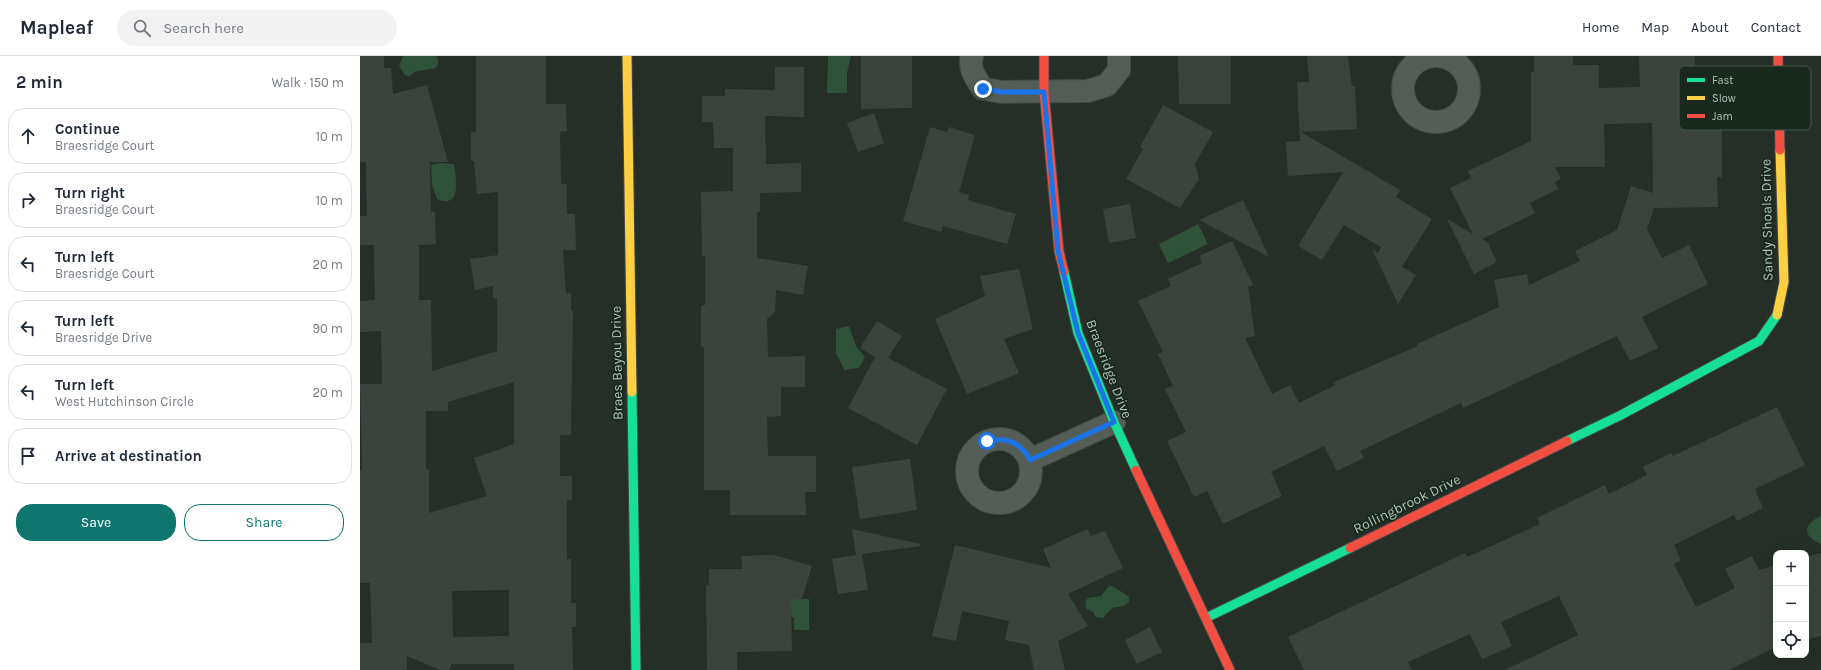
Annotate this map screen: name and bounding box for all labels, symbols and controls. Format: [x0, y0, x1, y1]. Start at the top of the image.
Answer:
search box [117, 10, 397, 46]
text: Mapleaf [20, 17, 93, 39]
icon: search [131, 17, 153, 39]
text: Search here [163, 19, 244, 37]
text: Home [1582, 19, 1619, 36]
text: Map [1641, 19, 1669, 36]
text: About [1691, 19, 1729, 36]
text: Contact [1751, 19, 1801, 36]
legend [1679, 66, 1811, 130]
text: 2 min [16, 72, 63, 92]
text: Fast [1712, 74, 1733, 87]
text: Walk · 150 m [272, 75, 344, 90]
route end [974, 80, 992, 98]
text: Slow [1712, 92, 1736, 105]
text: Jam [1712, 110, 1733, 123]
text: Continue [55, 120, 120, 138]
icon: ahead [17, 125, 39, 147]
text: 10 m [316, 129, 343, 144]
text: Braesridge Court [55, 138, 154, 153]
street label: Sandy Shoals Drive [1757, 159, 1777, 281]
text: Turn right [55, 184, 125, 202]
icon: right [17, 189, 39, 211]
text: 10 m [316, 193, 343, 208]
text: Braesridge Court [55, 202, 154, 217]
text: Turn left [55, 248, 114, 266]
icon: left [17, 253, 39, 275]
text: 20 m [313, 257, 343, 272]
text: Braesridge Court [55, 266, 154, 281]
street label: Braes Bayou Drive [608, 306, 626, 420]
text: Turn left [55, 312, 114, 330]
icon: left [17, 317, 39, 339]
street label: Braesridge Drive [1082, 317, 1136, 421]
text: 90 m [312, 321, 343, 336]
text: Braesridge Drive [55, 330, 152, 345]
text: Turn left [55, 376, 114, 394]
icon: left [17, 381, 39, 403]
text: 20 m [313, 385, 343, 400]
text: West Hutchinson Circle [55, 394, 194, 409]
route start [978, 432, 996, 450]
icon: arrive [17, 445, 39, 467]
text: Arrive at destination [55, 447, 202, 465]
street label: Rollingbrook Drive [1351, 471, 1463, 537]
button: Save [16, 504, 176, 541]
button: Share [184, 504, 344, 541]
map controls [1773, 550, 1809, 658]
button: + [1773, 550, 1809, 586]
button: − [1773, 586, 1809, 622]
button: locate [1773, 622, 1809, 658]

